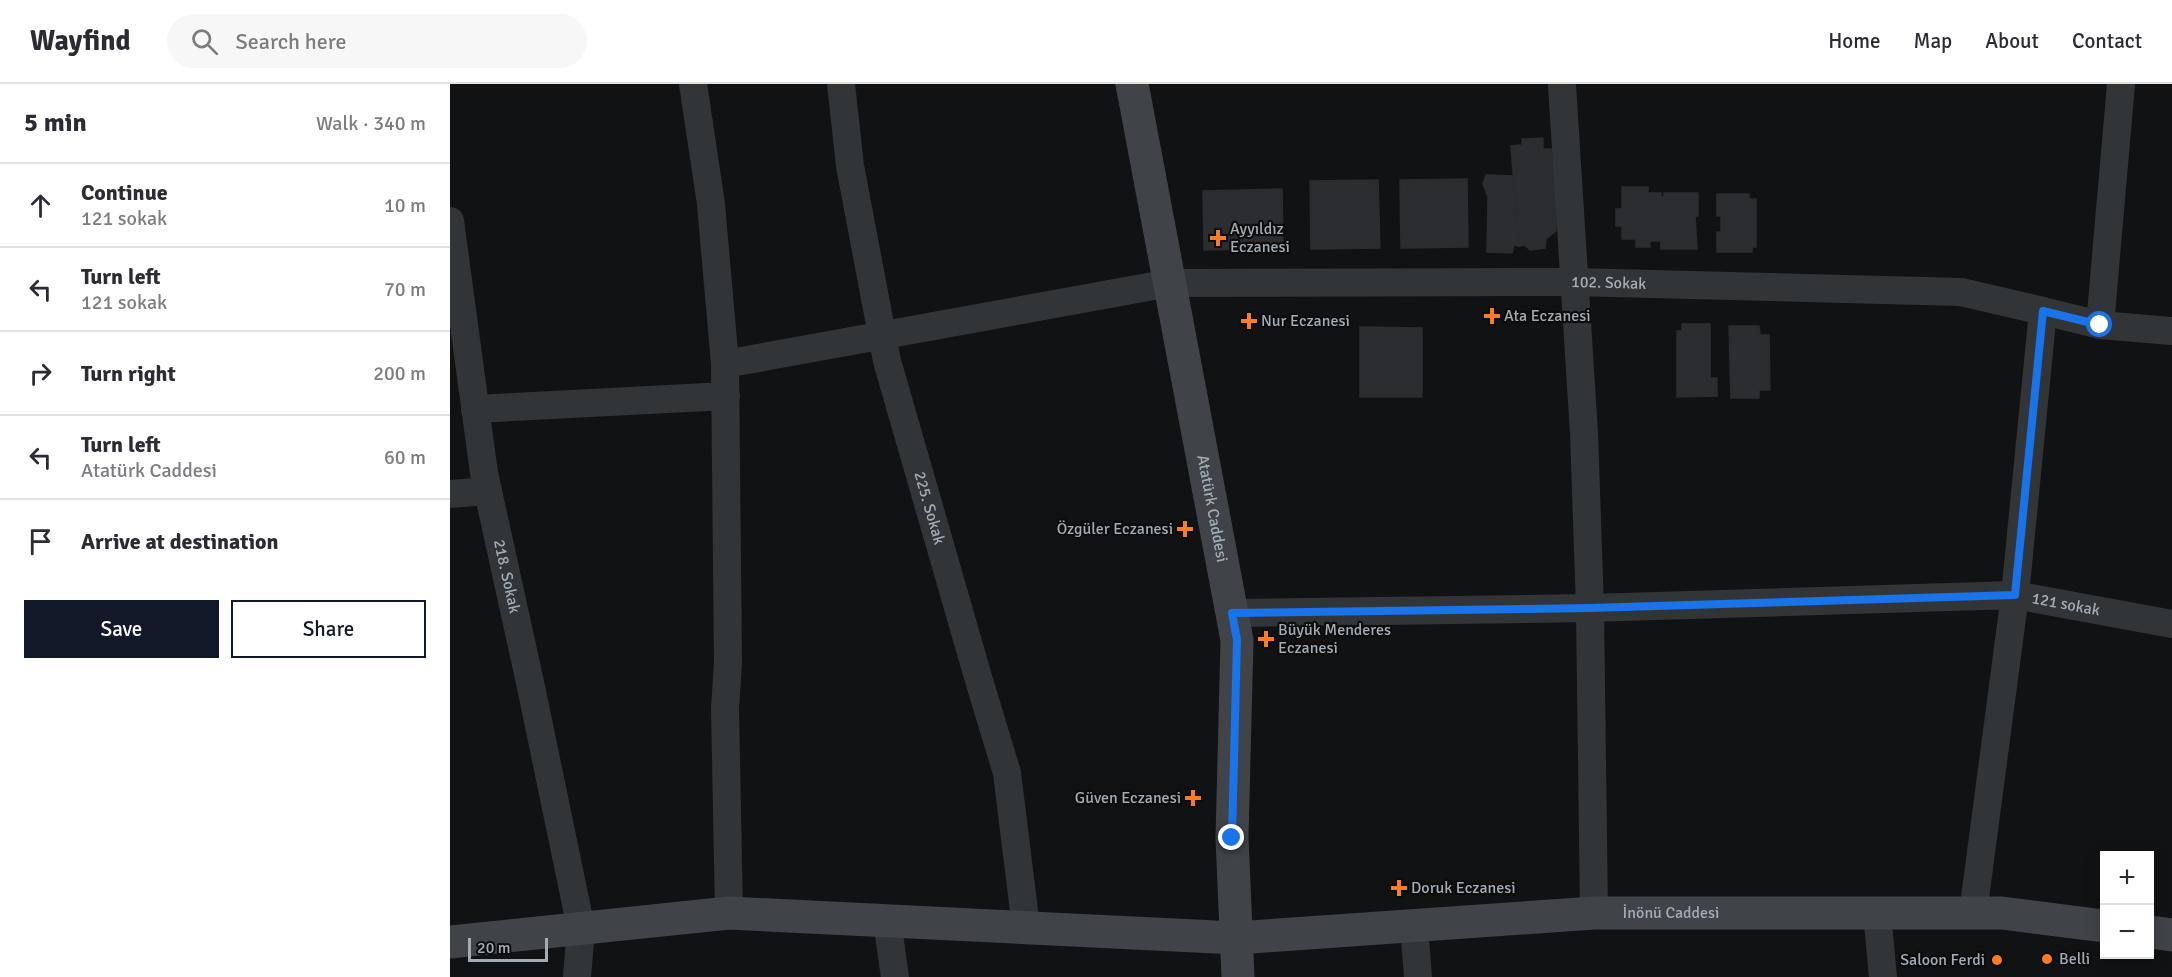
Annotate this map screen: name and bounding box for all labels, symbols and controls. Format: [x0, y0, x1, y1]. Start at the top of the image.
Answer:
search box [167, 14, 587, 68]
text: Wayfind [30, 24, 131, 58]
icon: search [188, 25, 221, 58]
text: Search here [236, 28, 347, 55]
text: Home [1828, 28, 1881, 54]
text: Map [1914, 28, 1952, 54]
text: About [1985, 28, 2039, 54]
text: Contact [2072, 28, 2142, 54]
text: 5 min [24, 107, 87, 139]
text: Walk · 340 m [316, 111, 426, 136]
text: Continue [81, 179, 168, 206]
icon: ahead [24, 189, 57, 222]
text: 10 m [384, 193, 426, 218]
text: 121 sokak [81, 206, 167, 231]
place label: Ayyıldız Eczanesi [1230, 219, 1290, 257]
marker: Ayyıldız Eczanesi [1211, 231, 1225, 245]
text: Turn left [81, 263, 161, 290]
street label: 102. Sokak [1571, 272, 1646, 294]
icon: left [24, 273, 57, 306]
text: 70 m [384, 277, 426, 302]
text: 121 sokak [81, 290, 167, 315]
place label: Ata Eczanesi [1504, 306, 1591, 326]
marker: Ata Eczanesi [1485, 309, 1499, 323]
place label: Nur Eczanesi [1261, 311, 1350, 331]
route start [2086, 311, 2112, 337]
marker: Nur Eczanesi [1242, 314, 1256, 328]
icon: right [24, 357, 57, 390]
text: Turn right [81, 360, 176, 387]
text: 200 m [373, 361, 426, 386]
text: Turn left [81, 431, 161, 458]
icon: left [24, 441, 57, 474]
text: 60 m [384, 445, 426, 470]
street label: Atatürk Caddesi [1192, 453, 1232, 564]
text: Atatürk Caddesi [81, 458, 217, 483]
street label: 225. Sokak [909, 469, 949, 547]
place label: Özgüler Eczanesi [1057, 519, 1173, 539]
marker: Özgüler Eczanesi [1178, 522, 1192, 536]
icon: arrive [24, 525, 57, 558]
text: Arrive at destination [81, 528, 278, 555]
street label: 218. Sokak [489, 537, 524, 615]
street label: 121 sokak [2030, 588, 2102, 620]
button: Save [24, 600, 219, 658]
button: Share [231, 600, 426, 658]
place label: Büyük Menderes Eczanesi [1278, 620, 1391, 658]
marker: Büyük Menderes Eczanesi [1259, 632, 1273, 646]
place label: Güven Eczanesi [1075, 788, 1181, 808]
marker: Güven Eczanesi [1186, 791, 1200, 805]
route end [1218, 824, 1244, 850]
map controls [2100, 851, 2154, 959]
button: + [2100, 851, 2154, 905]
place label: Doruk Eczanesi [1411, 878, 1516, 898]
marker: Doruk Eczanesi [1392, 881, 1406, 895]
street label: İnönü Caddesi [1623, 903, 1719, 923]
button: − [2100, 905, 2154, 959]
scale bar [468, 935, 548, 962]
text: 20 m [477, 938, 511, 958]
place label: Belli [2059, 949, 2090, 969]
place label: Saloon Ferdi [1900, 950, 1985, 970]
marker: Belli [2040, 952, 2054, 966]
marker: Saloon Ferdi [1990, 953, 2004, 967]

